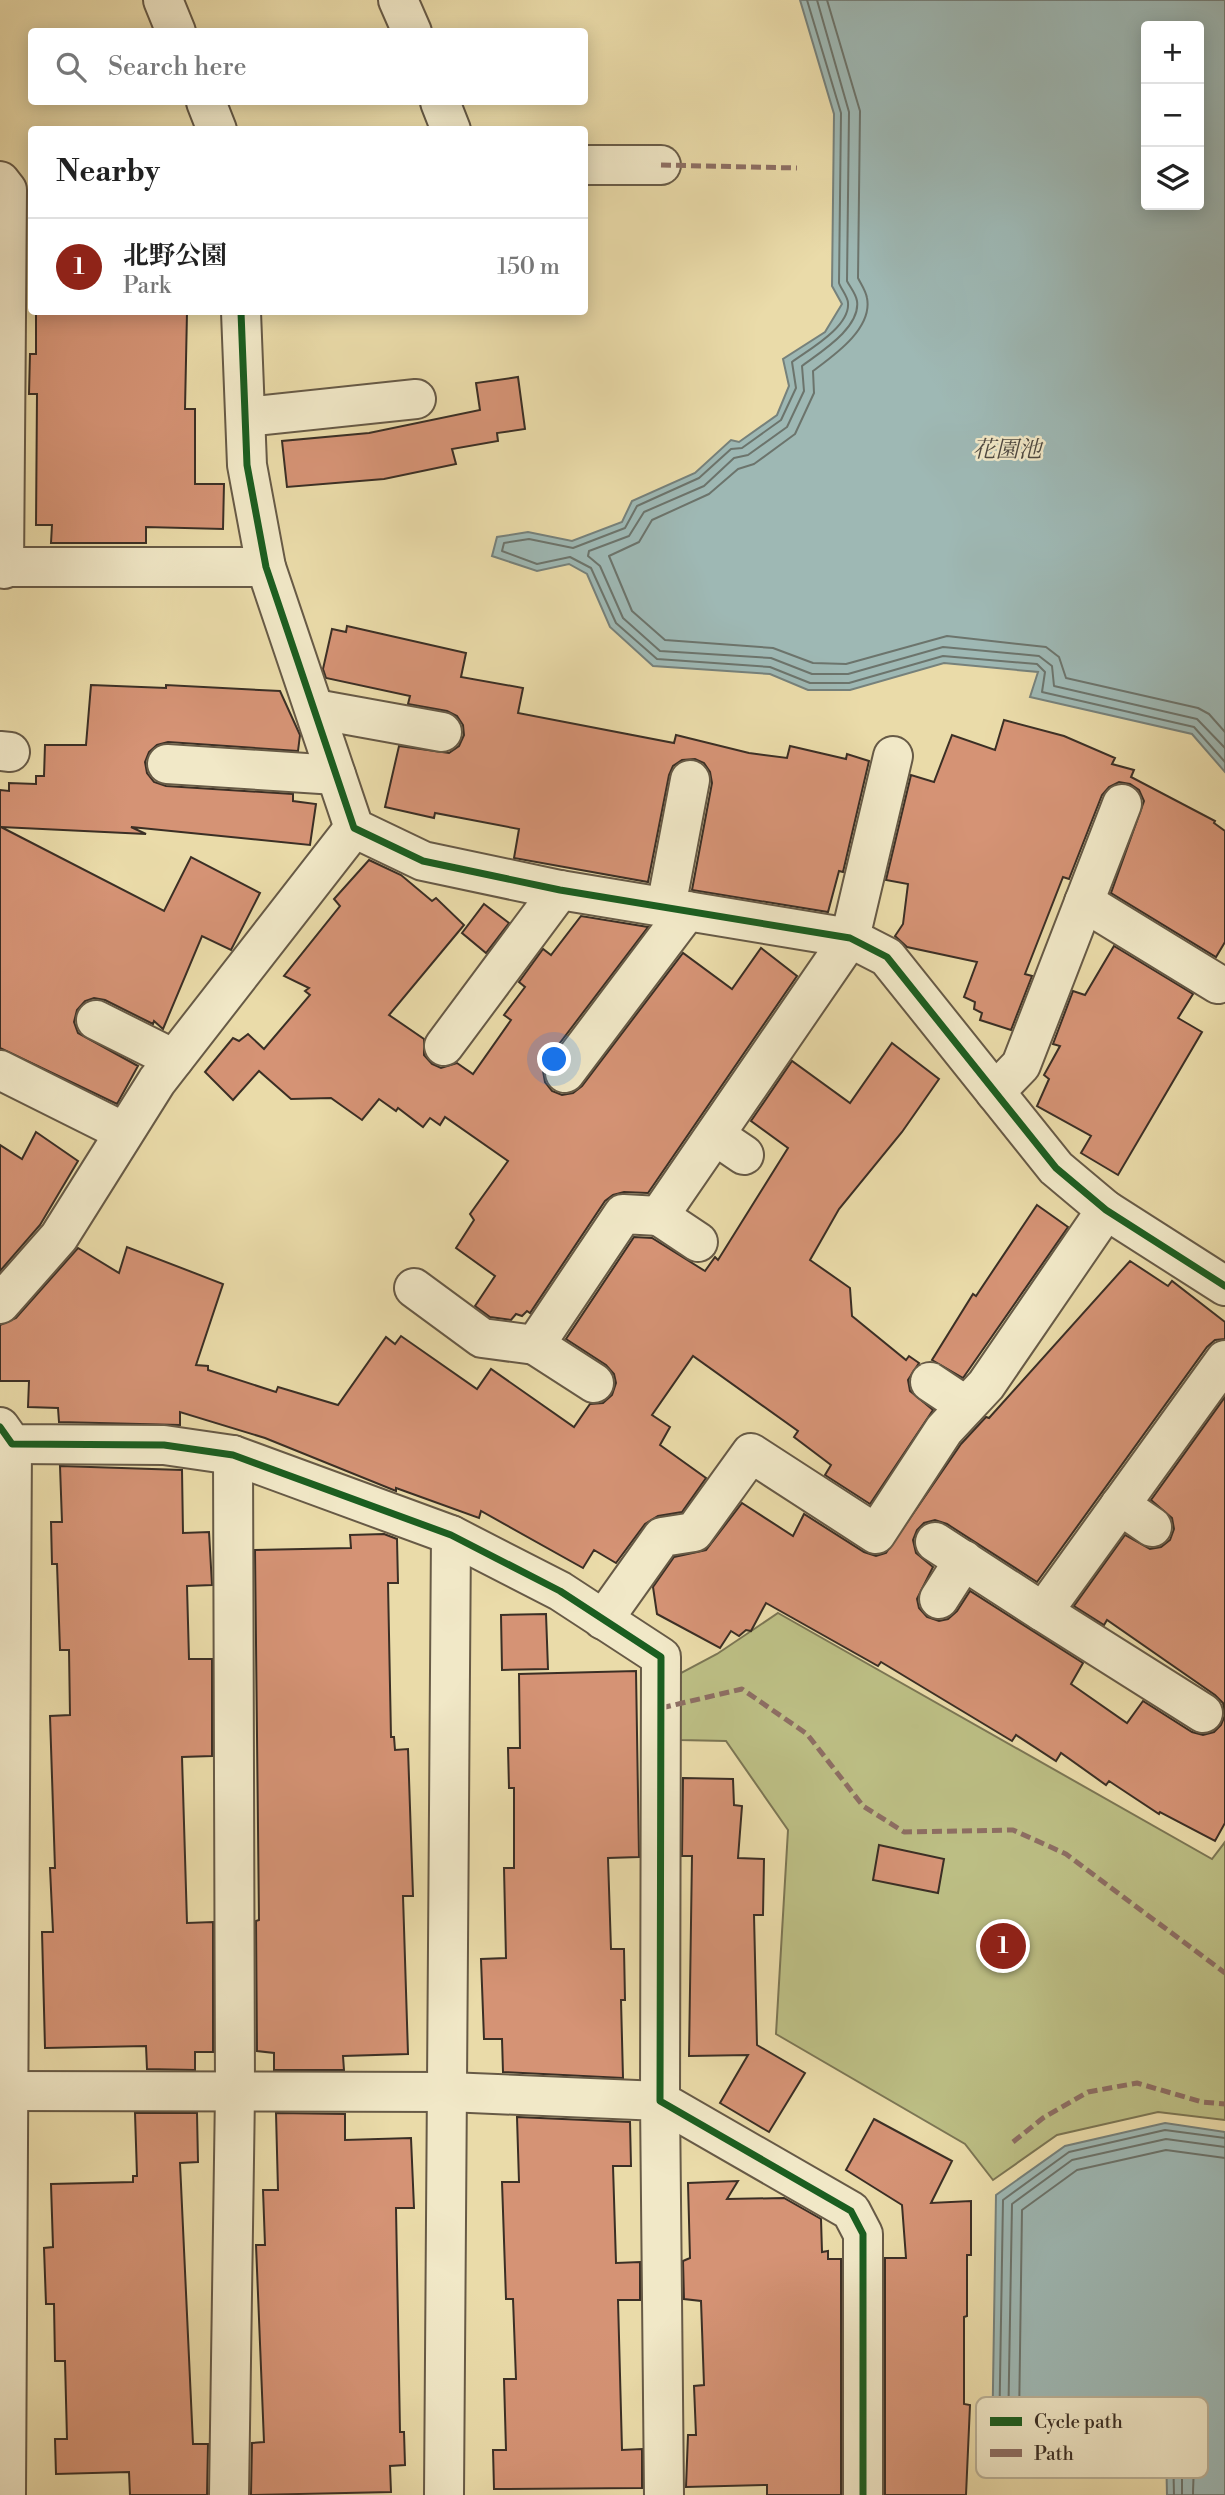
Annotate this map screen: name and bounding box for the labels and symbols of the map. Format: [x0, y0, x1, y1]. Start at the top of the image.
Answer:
water label: 花園池 [973, 436, 1045, 464]
your location [537, 1042, 571, 1076]
pin: 1 [980, 1920, 1026, 1972]
legend [976, 2397, 1208, 2478]
text: Cycle path [1034, 2410, 1123, 2434]
text: Path [1034, 2442, 1074, 2466]

